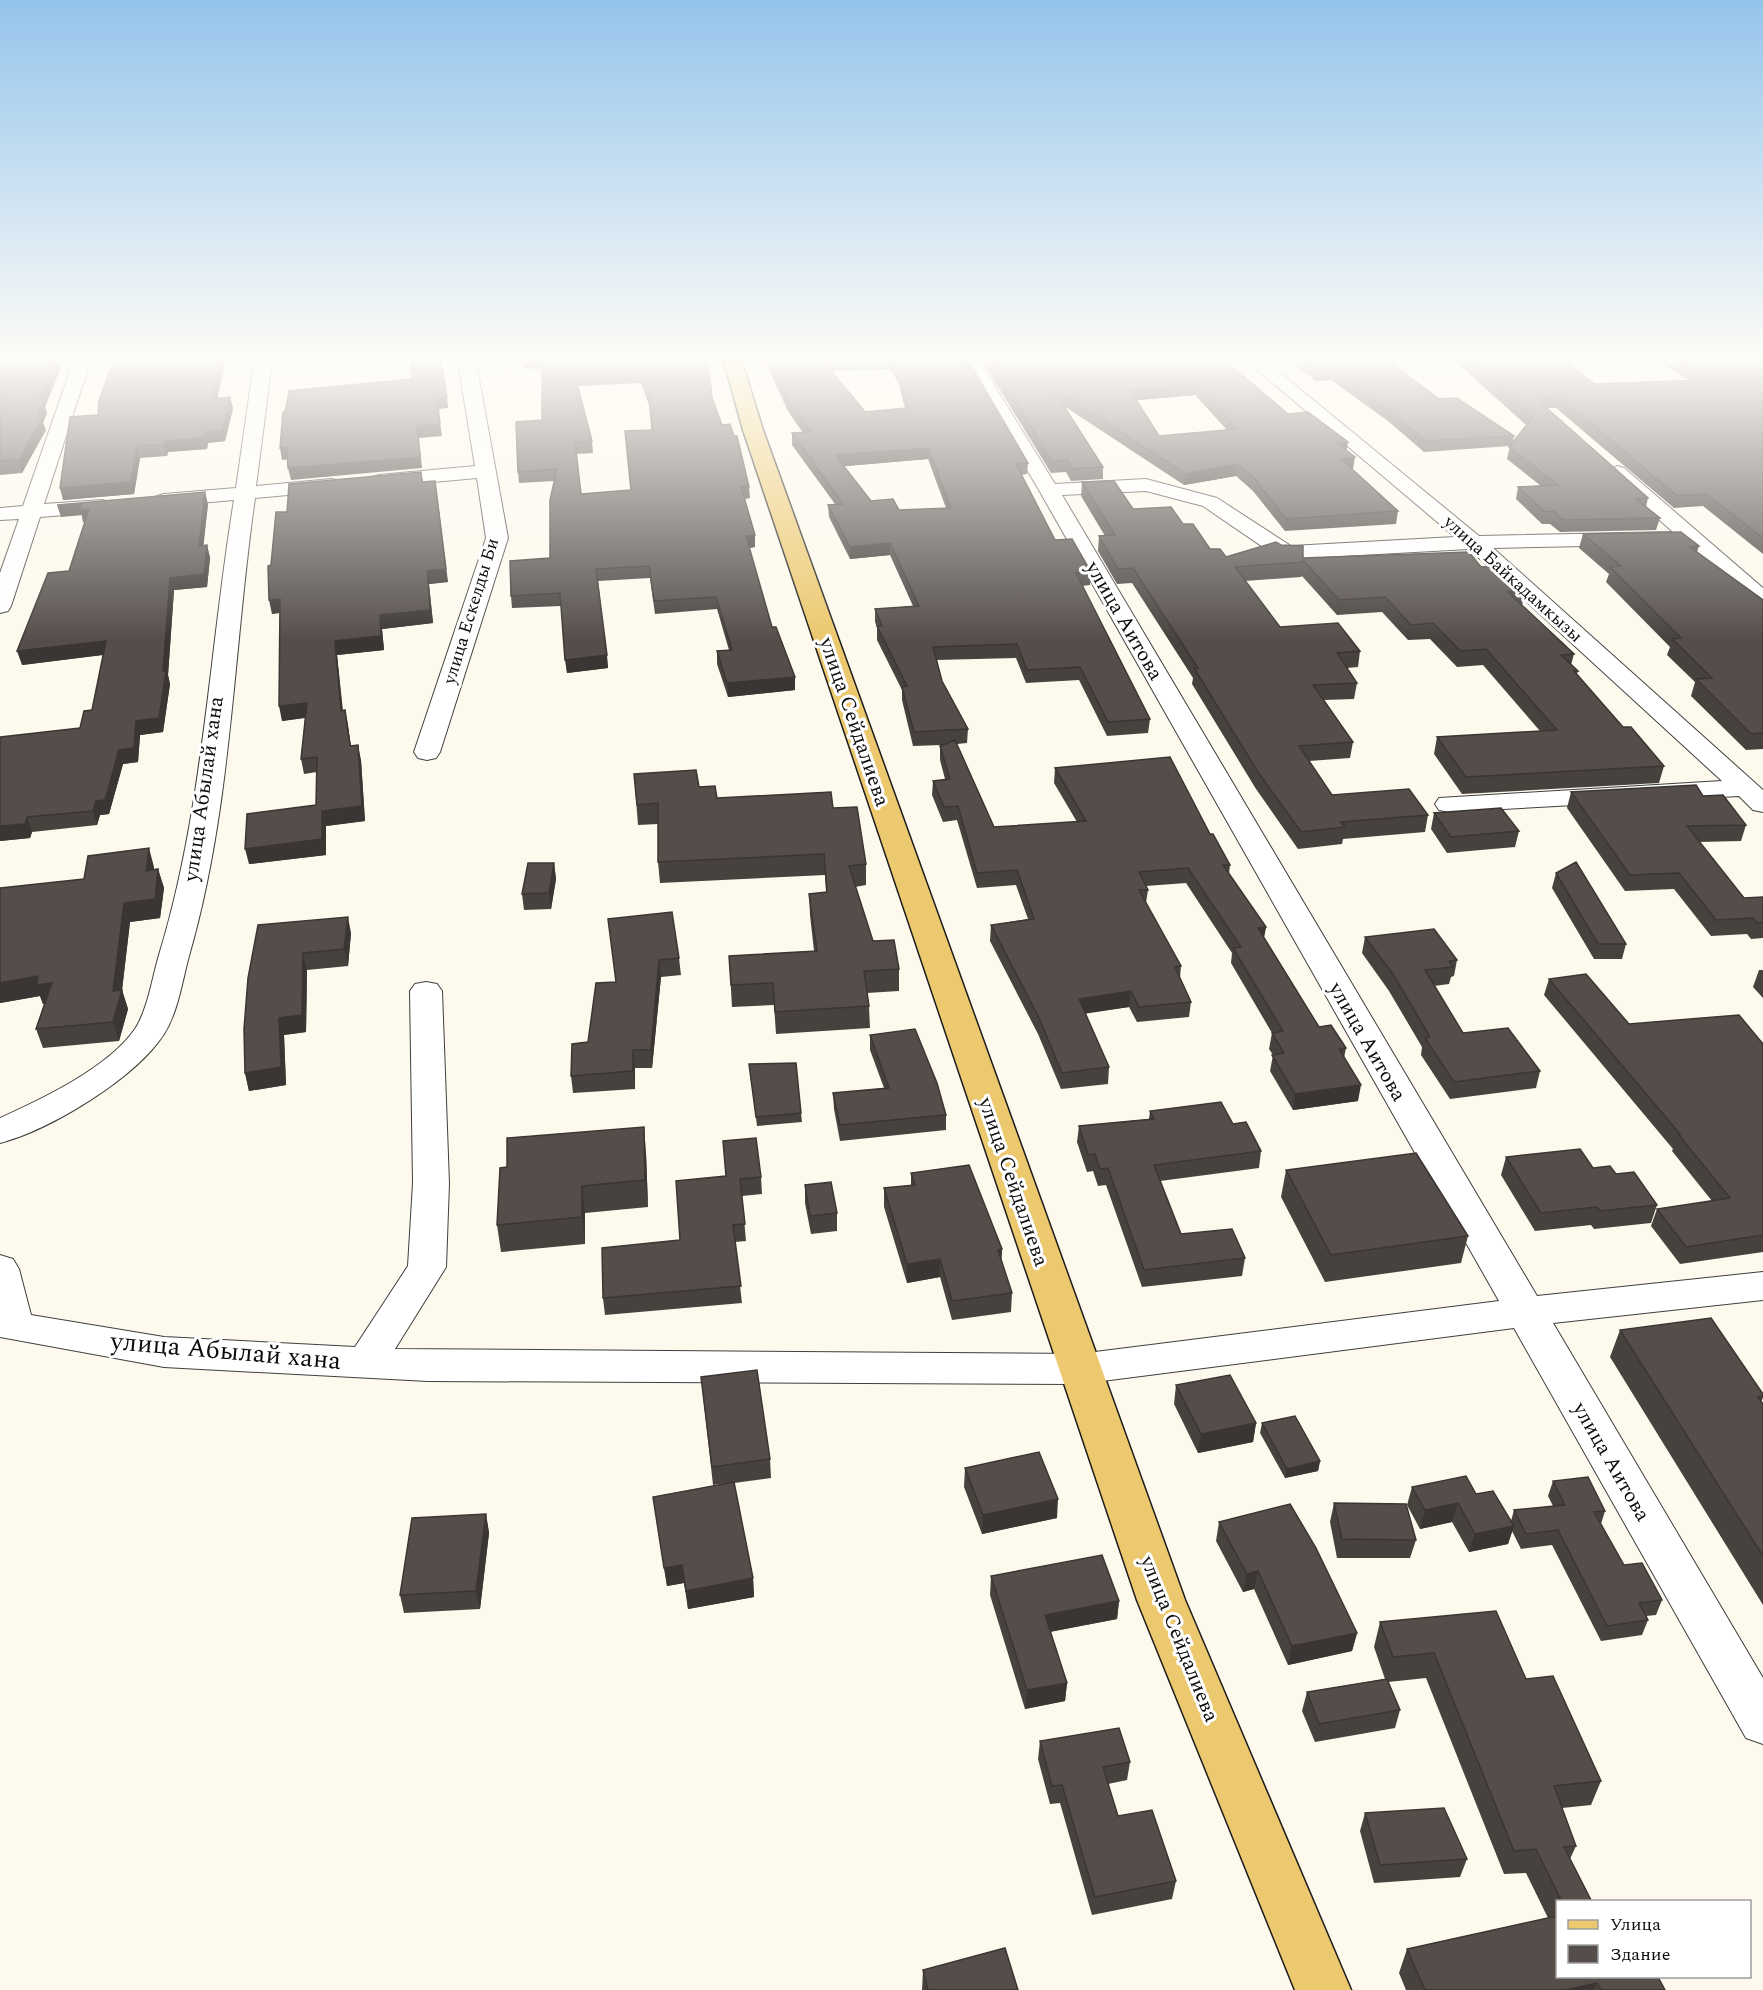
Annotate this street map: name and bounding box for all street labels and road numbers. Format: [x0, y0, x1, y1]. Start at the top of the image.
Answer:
street label: улица Байкадамкызы [1437, 508, 1589, 649]
street label: улица Ескелды Би [436, 535, 506, 688]
street label: улица Аитова [1076, 554, 1172, 687]
street label: улица Сейдалиева [810, 632, 898, 812]
street label: улица Абылай хана [175, 694, 233, 885]
street label: улица Аитова [1319, 975, 1415, 1108]
street label: улица Сейдалиева [969, 1092, 1057, 1272]
street label: улица Абылай хана [108, 1321, 343, 1381]
street label: улица Аитова [1563, 1395, 1659, 1528]
street label: улица Сейдалиева [1131, 1550, 1227, 1728]

